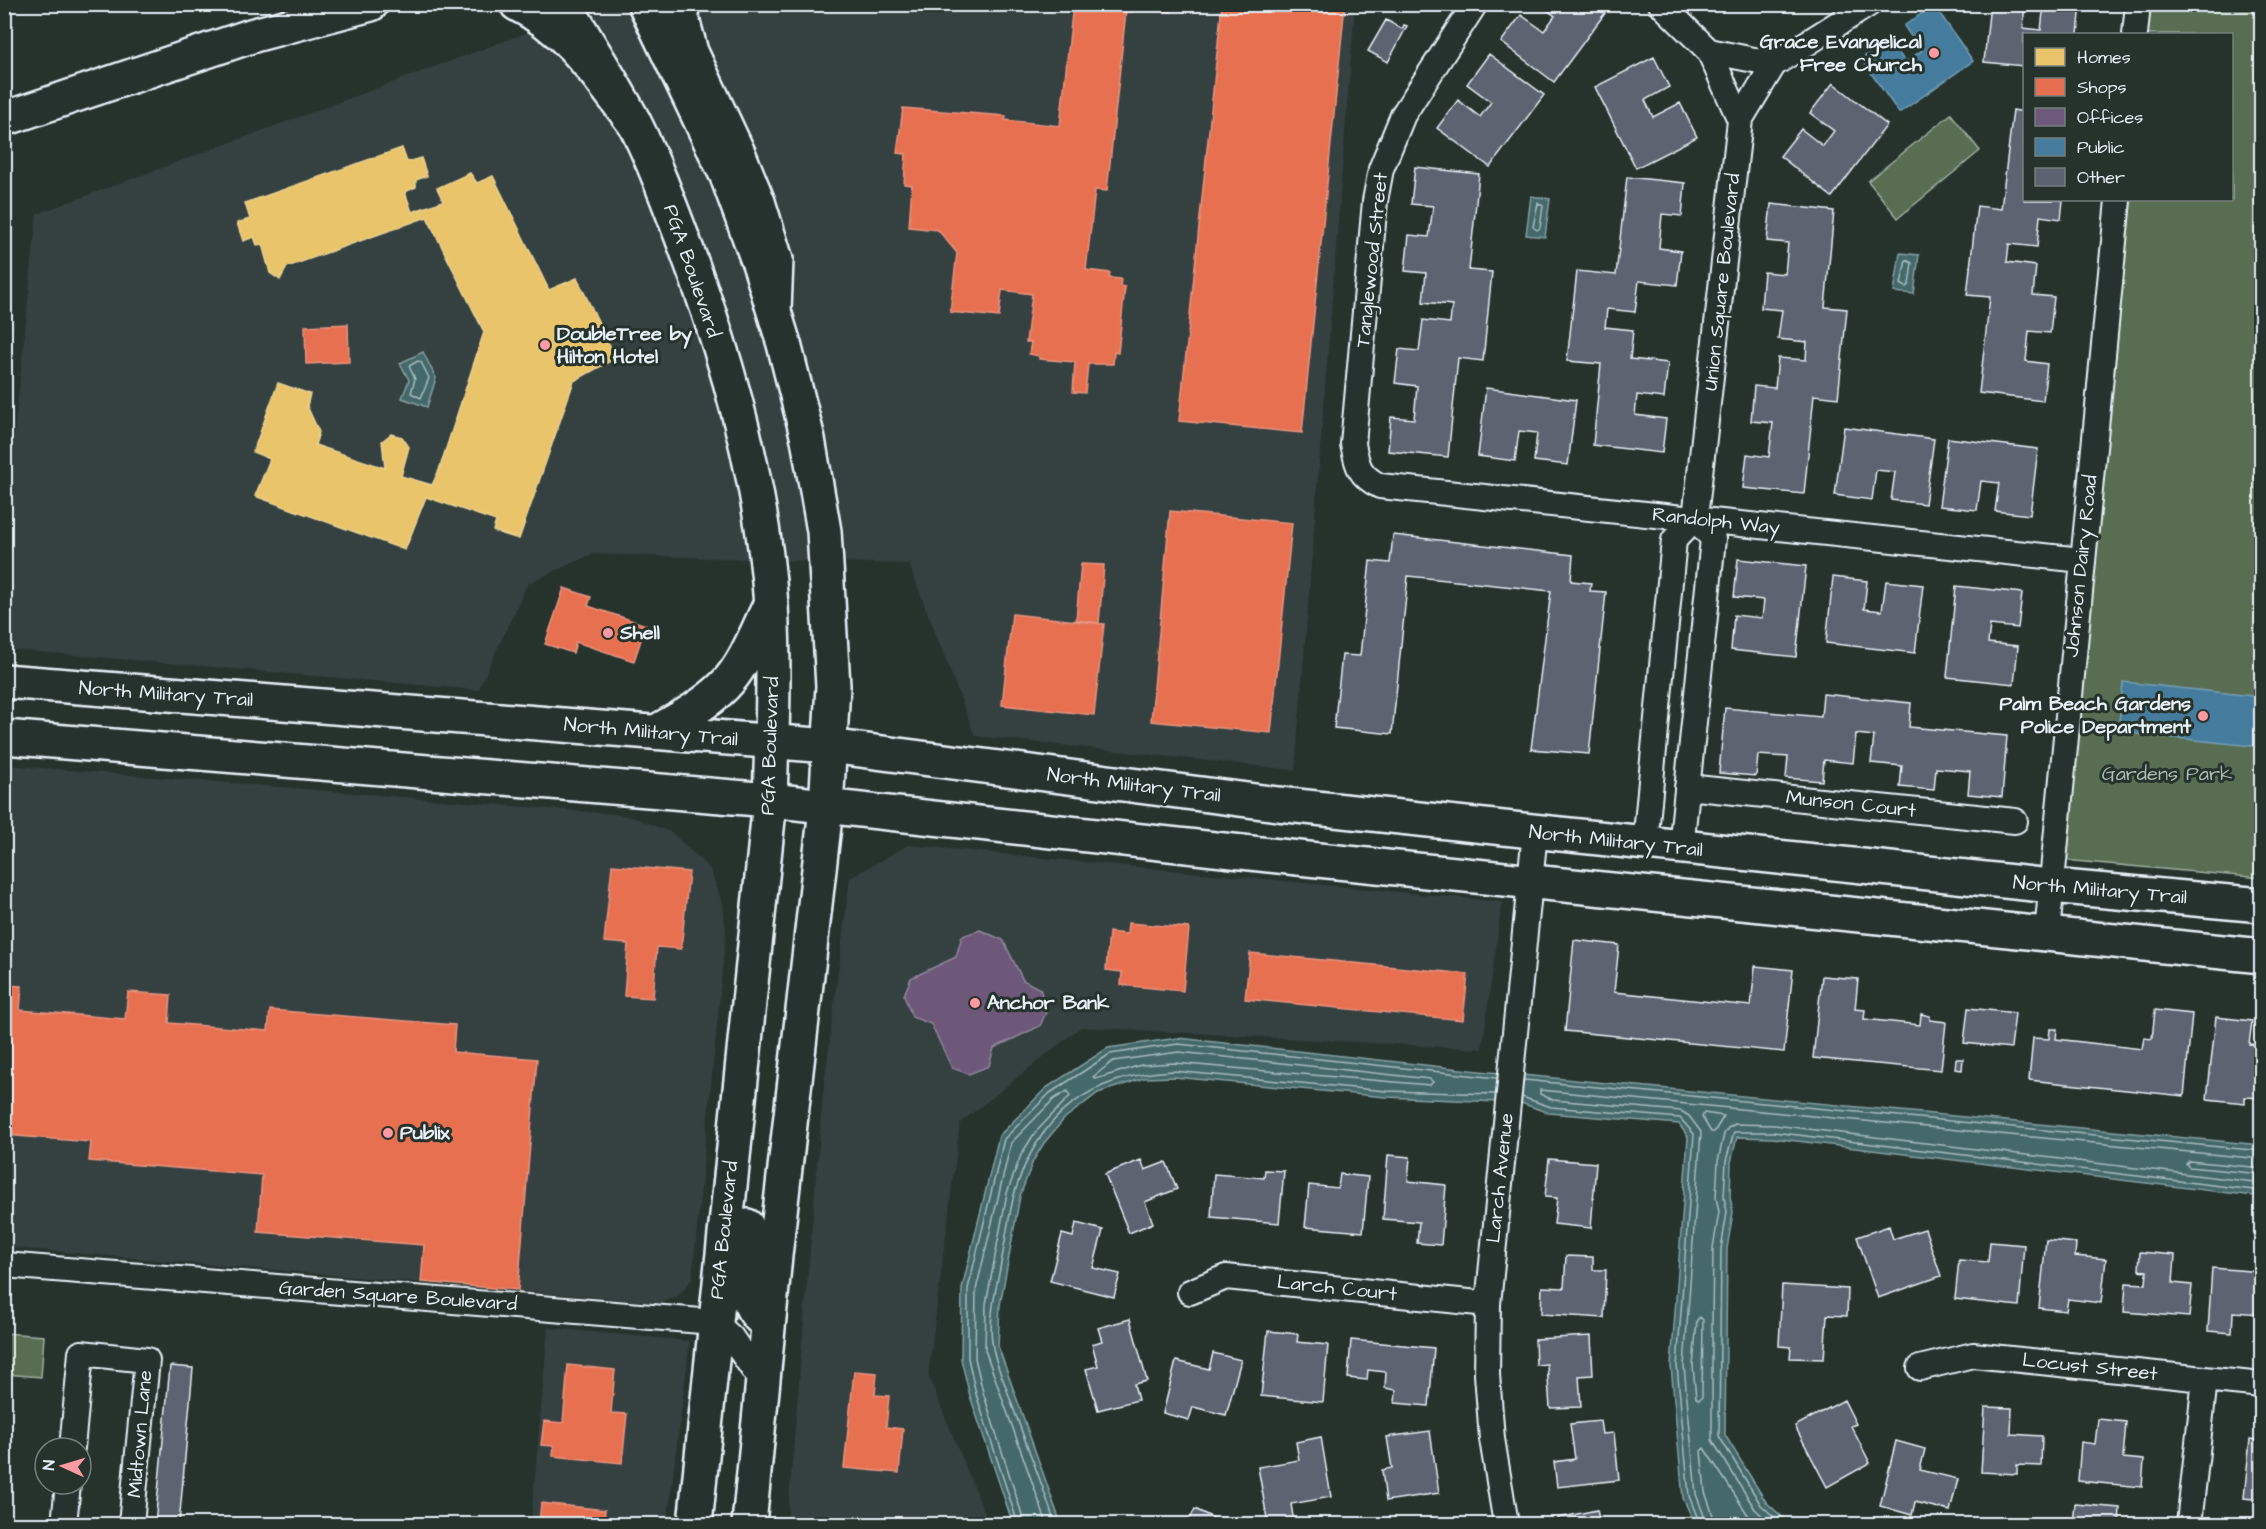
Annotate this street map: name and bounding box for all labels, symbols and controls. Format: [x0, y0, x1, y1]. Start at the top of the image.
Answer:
place label: Grace Evangelical Free Church [1760, 28, 1923, 79]
legend [2023, 33, 2233, 201]
text: Homes [2077, 45, 2131, 70]
marker: Grace Evangelical Free Church [1927, 46, 1941, 60]
text: Shops [2077, 75, 2127, 100]
text: Offices [2077, 105, 2143, 130]
text: Public [2077, 135, 2125, 160]
text: Other [2077, 165, 2125, 190]
street label: Tanglewood Street [1349, 171, 1396, 349]
street label: Union Square Boulevard [1697, 172, 1747, 392]
street label: PGA Boulevard [656, 201, 728, 341]
place label: DoubleTree by Hilton Hotel [557, 320, 692, 371]
marker: DoubleTree by Hilton Hotel [538, 338, 552, 352]
street label: Johnson Dairy Road [2058, 473, 2105, 659]
street label: Randolph Way [1651, 500, 1781, 543]
place label: Shell [619, 619, 660, 647]
marker: Shell [601, 626, 615, 640]
street label: North Military Trail [78, 674, 254, 715]
street label: PGA Boulevard [754, 676, 786, 816]
place label: Palm Beach Gardens Police Department [1999, 690, 2192, 741]
marker: Palm Beach Gardens Police Department [2196, 709, 2210, 723]
street label: North Military Trail [563, 710, 739, 755]
street label: North Military Trail [1045, 760, 1222, 811]
park label: Gardens Park [2102, 760, 2232, 788]
street label: Munson Court [1785, 783, 1917, 825]
street label: North Military Trail [1528, 818, 1704, 865]
street label: North Military Trail [2012, 868, 2188, 913]
place label: Anchor Bank [987, 989, 1110, 1017]
marker: Anchor Bank [968, 996, 982, 1010]
street label: Larch Avenue [1479, 1111, 1521, 1244]
place label: Publix [400, 1119, 450, 1147]
marker: Publix [381, 1126, 395, 1140]
street label: PGA Boulevard [703, 1159, 745, 1301]
street label: Larch Court [1276, 1268, 1398, 1308]
street label: Garden Square Boulevard [278, 1274, 518, 1318]
street label: Locust Street [2021, 1346, 2159, 1388]
street label: Midtown Lane [120, 1369, 160, 1499]
north arrow [33, 1436, 93, 1496]
text: N [38, 1459, 60, 1471]

